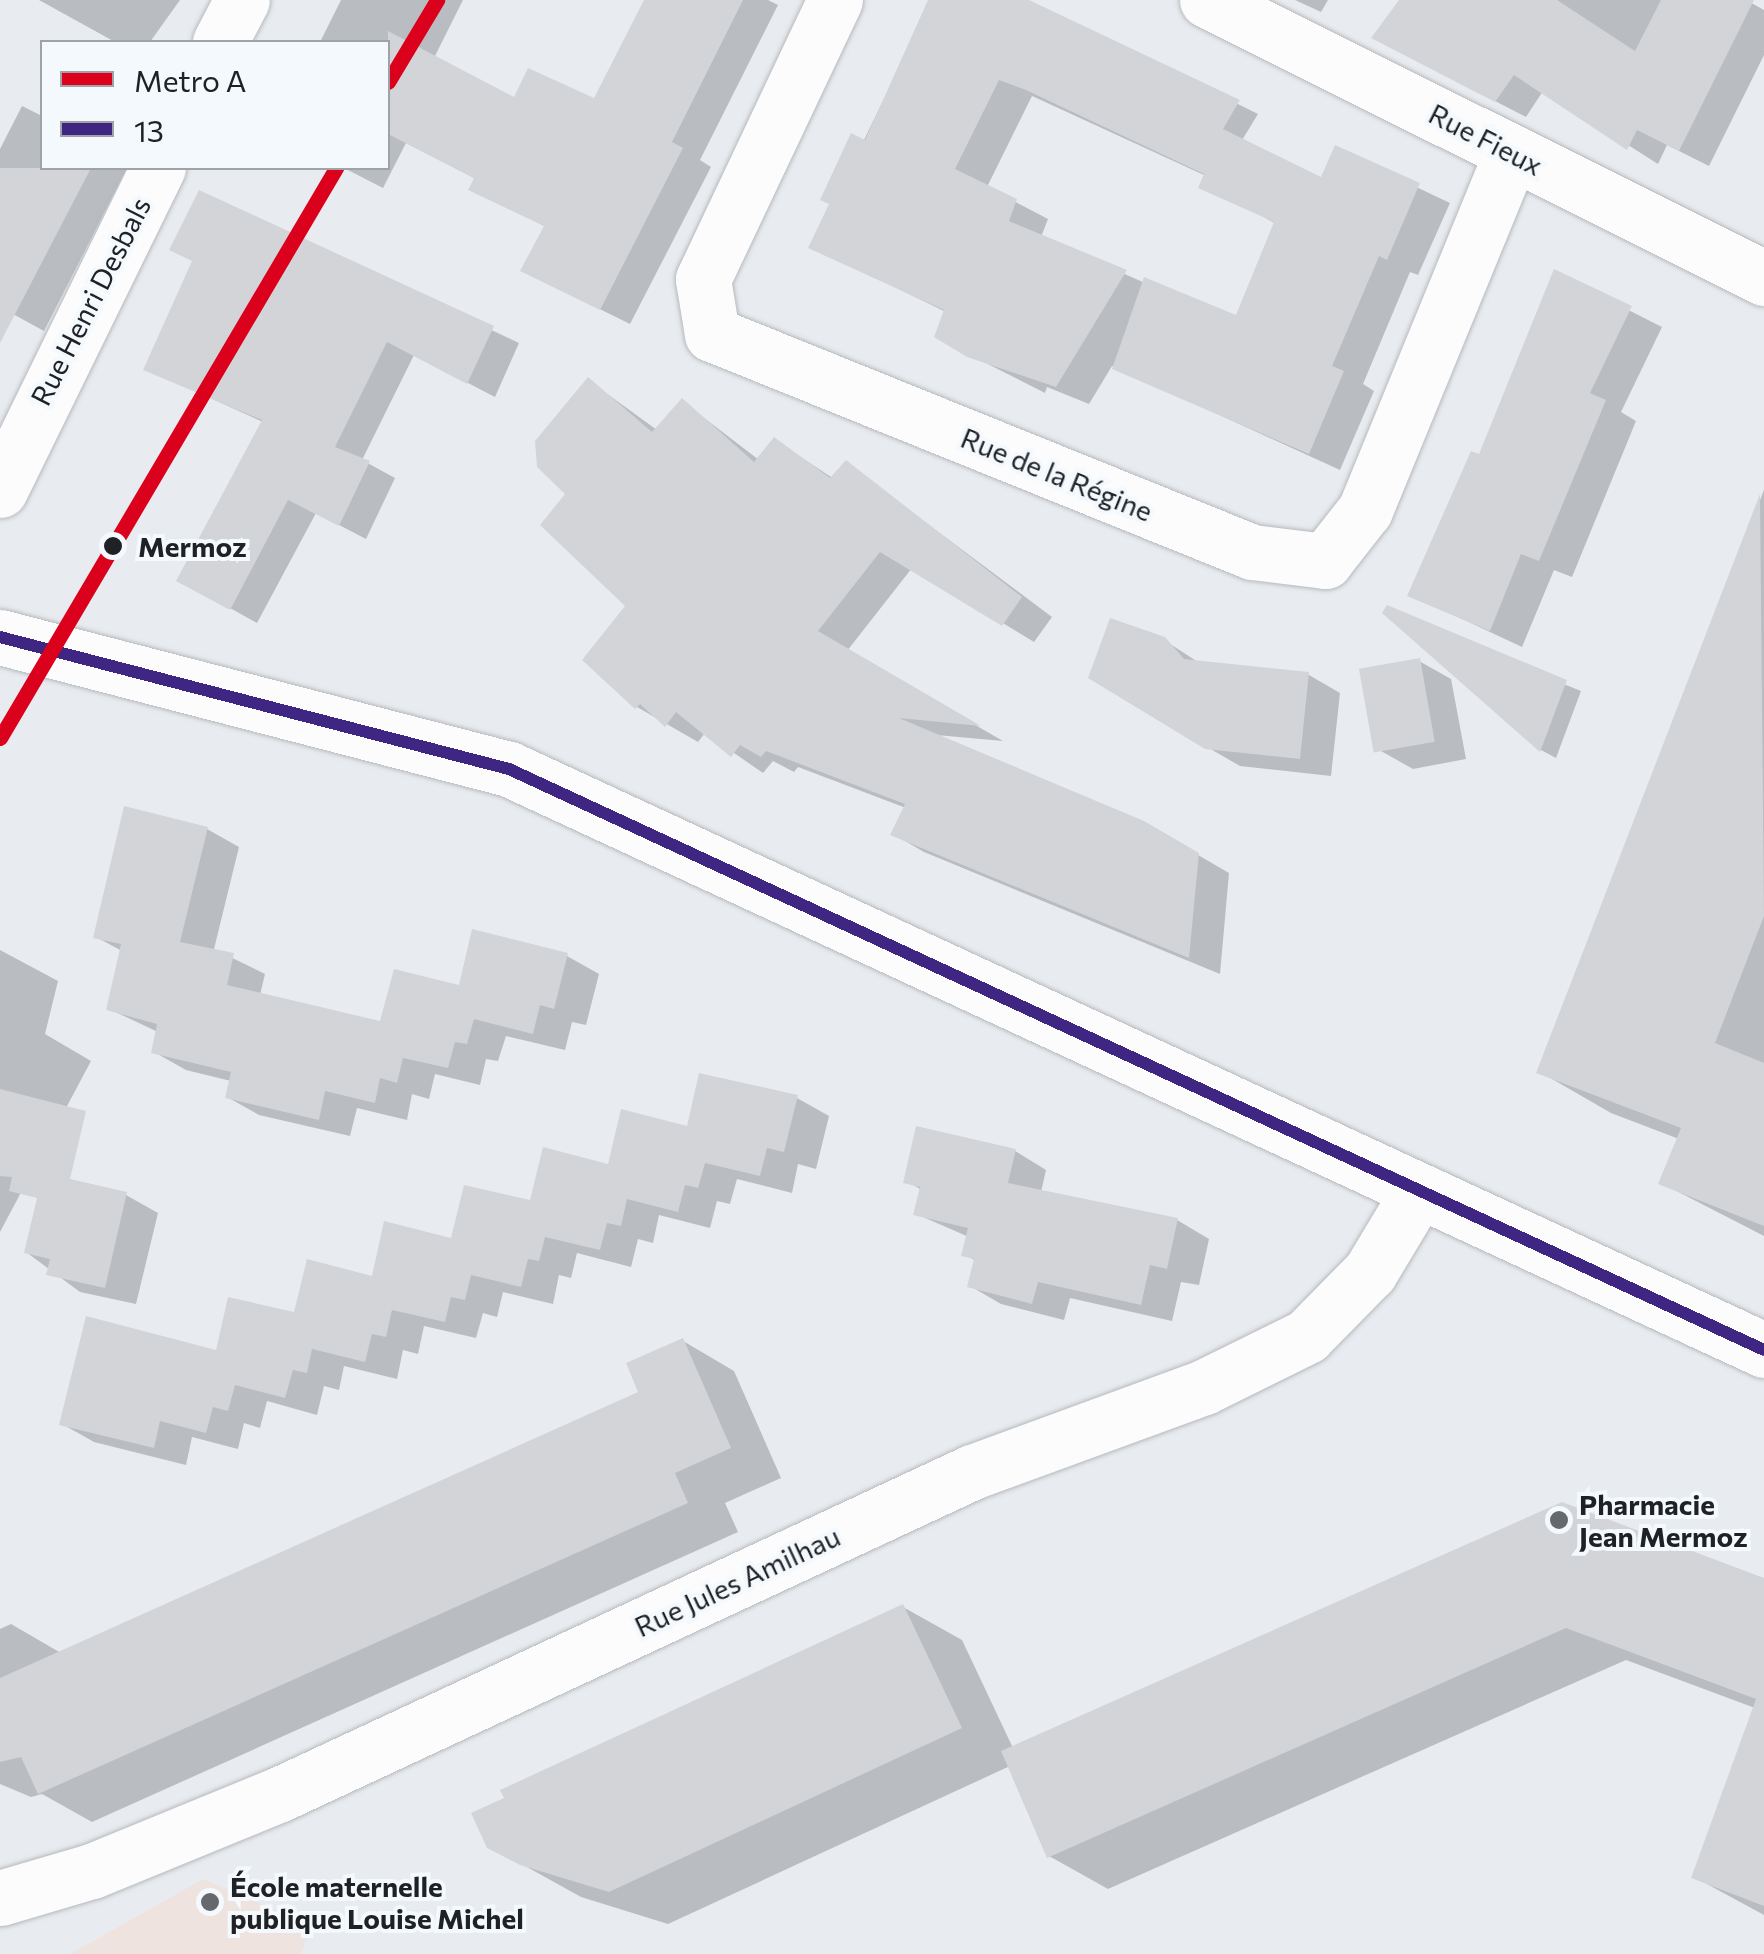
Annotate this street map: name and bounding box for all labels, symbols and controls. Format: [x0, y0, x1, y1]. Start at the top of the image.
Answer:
legend [40, 40, 390, 170]
text: Metro A [134, 61, 246, 98]
street label: Rue Fieux [1424, 96, 1548, 182]
text: 13 [134, 111, 164, 148]
street label: Rue Henri Desbals [23, 191, 157, 411]
street label: Rue de la Régine [956, 420, 1158, 528]
place label: Mermoz [138, 529, 247, 563]
marker: Mermoz [97, 530, 129, 562]
place label: Pharmacie Jean Mermoz [1579, 1487, 1748, 1553]
marker: Pharmacie Jean Mermoz [1548, 1509, 1570, 1531]
street label: Rue Jules Amilhau [629, 1519, 845, 1643]
place label: École maternelle publique Louise Michel [230, 1869, 524, 1935]
marker: École maternelle publique Louise Michel [199, 1891, 221, 1913]

